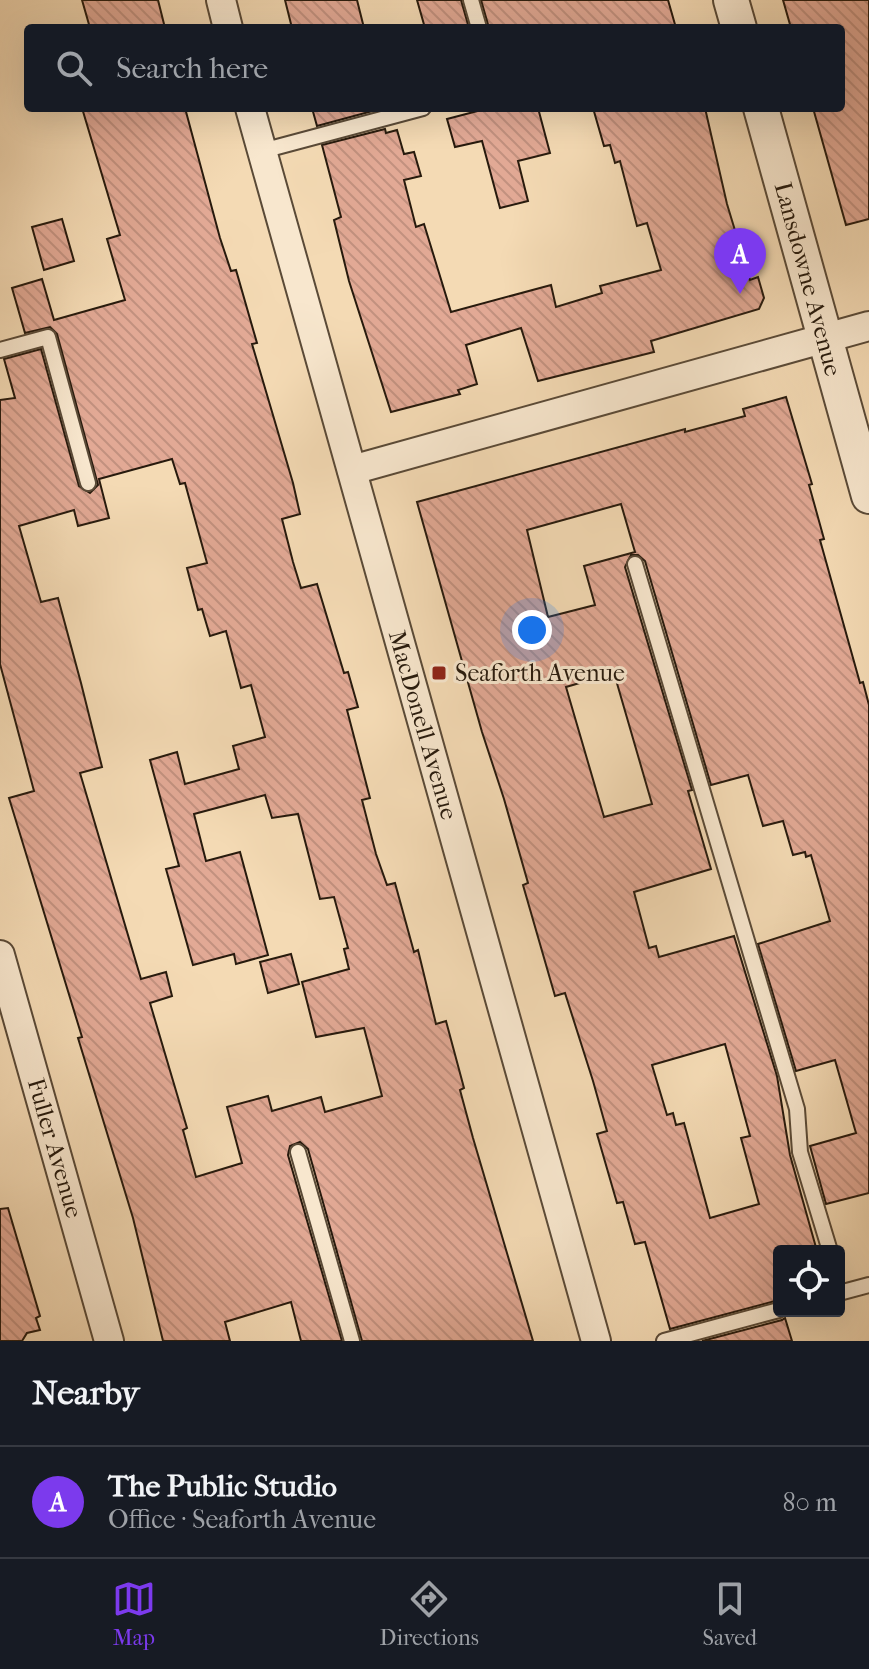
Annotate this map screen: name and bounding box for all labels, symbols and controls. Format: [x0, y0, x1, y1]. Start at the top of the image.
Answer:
search box [24, 24, 845, 112]
icon: search [52, 46, 96, 90]
text: Search here [116, 51, 268, 86]
street label: Lansdowne Avenue [769, 179, 847, 379]
pin: A [714, 228, 766, 294]
your location [512, 610, 552, 650]
street label: MacDonell Avenue [383, 627, 463, 823]
place label: Seaforth Avenue [455, 659, 625, 687]
marker: Seaforth Avenue [430, 664, 448, 682]
street label: Fuller Avenue [22, 1075, 88, 1221]
map controls [773, 1245, 845, 1317]
button: locate [773, 1245, 845, 1317]
text: Nearby [32, 1373, 139, 1413]
text: The Public Studio [108, 1469, 337, 1504]
text: A [50, 1487, 66, 1518]
text: 80 m [782, 1487, 837, 1518]
text: Office · Seaforth Avenue [108, 1504, 376, 1535]
tab: Map [112, 1577, 156, 1651]
tab: Directions [380, 1577, 479, 1651]
tab: Saved [703, 1577, 757, 1651]

